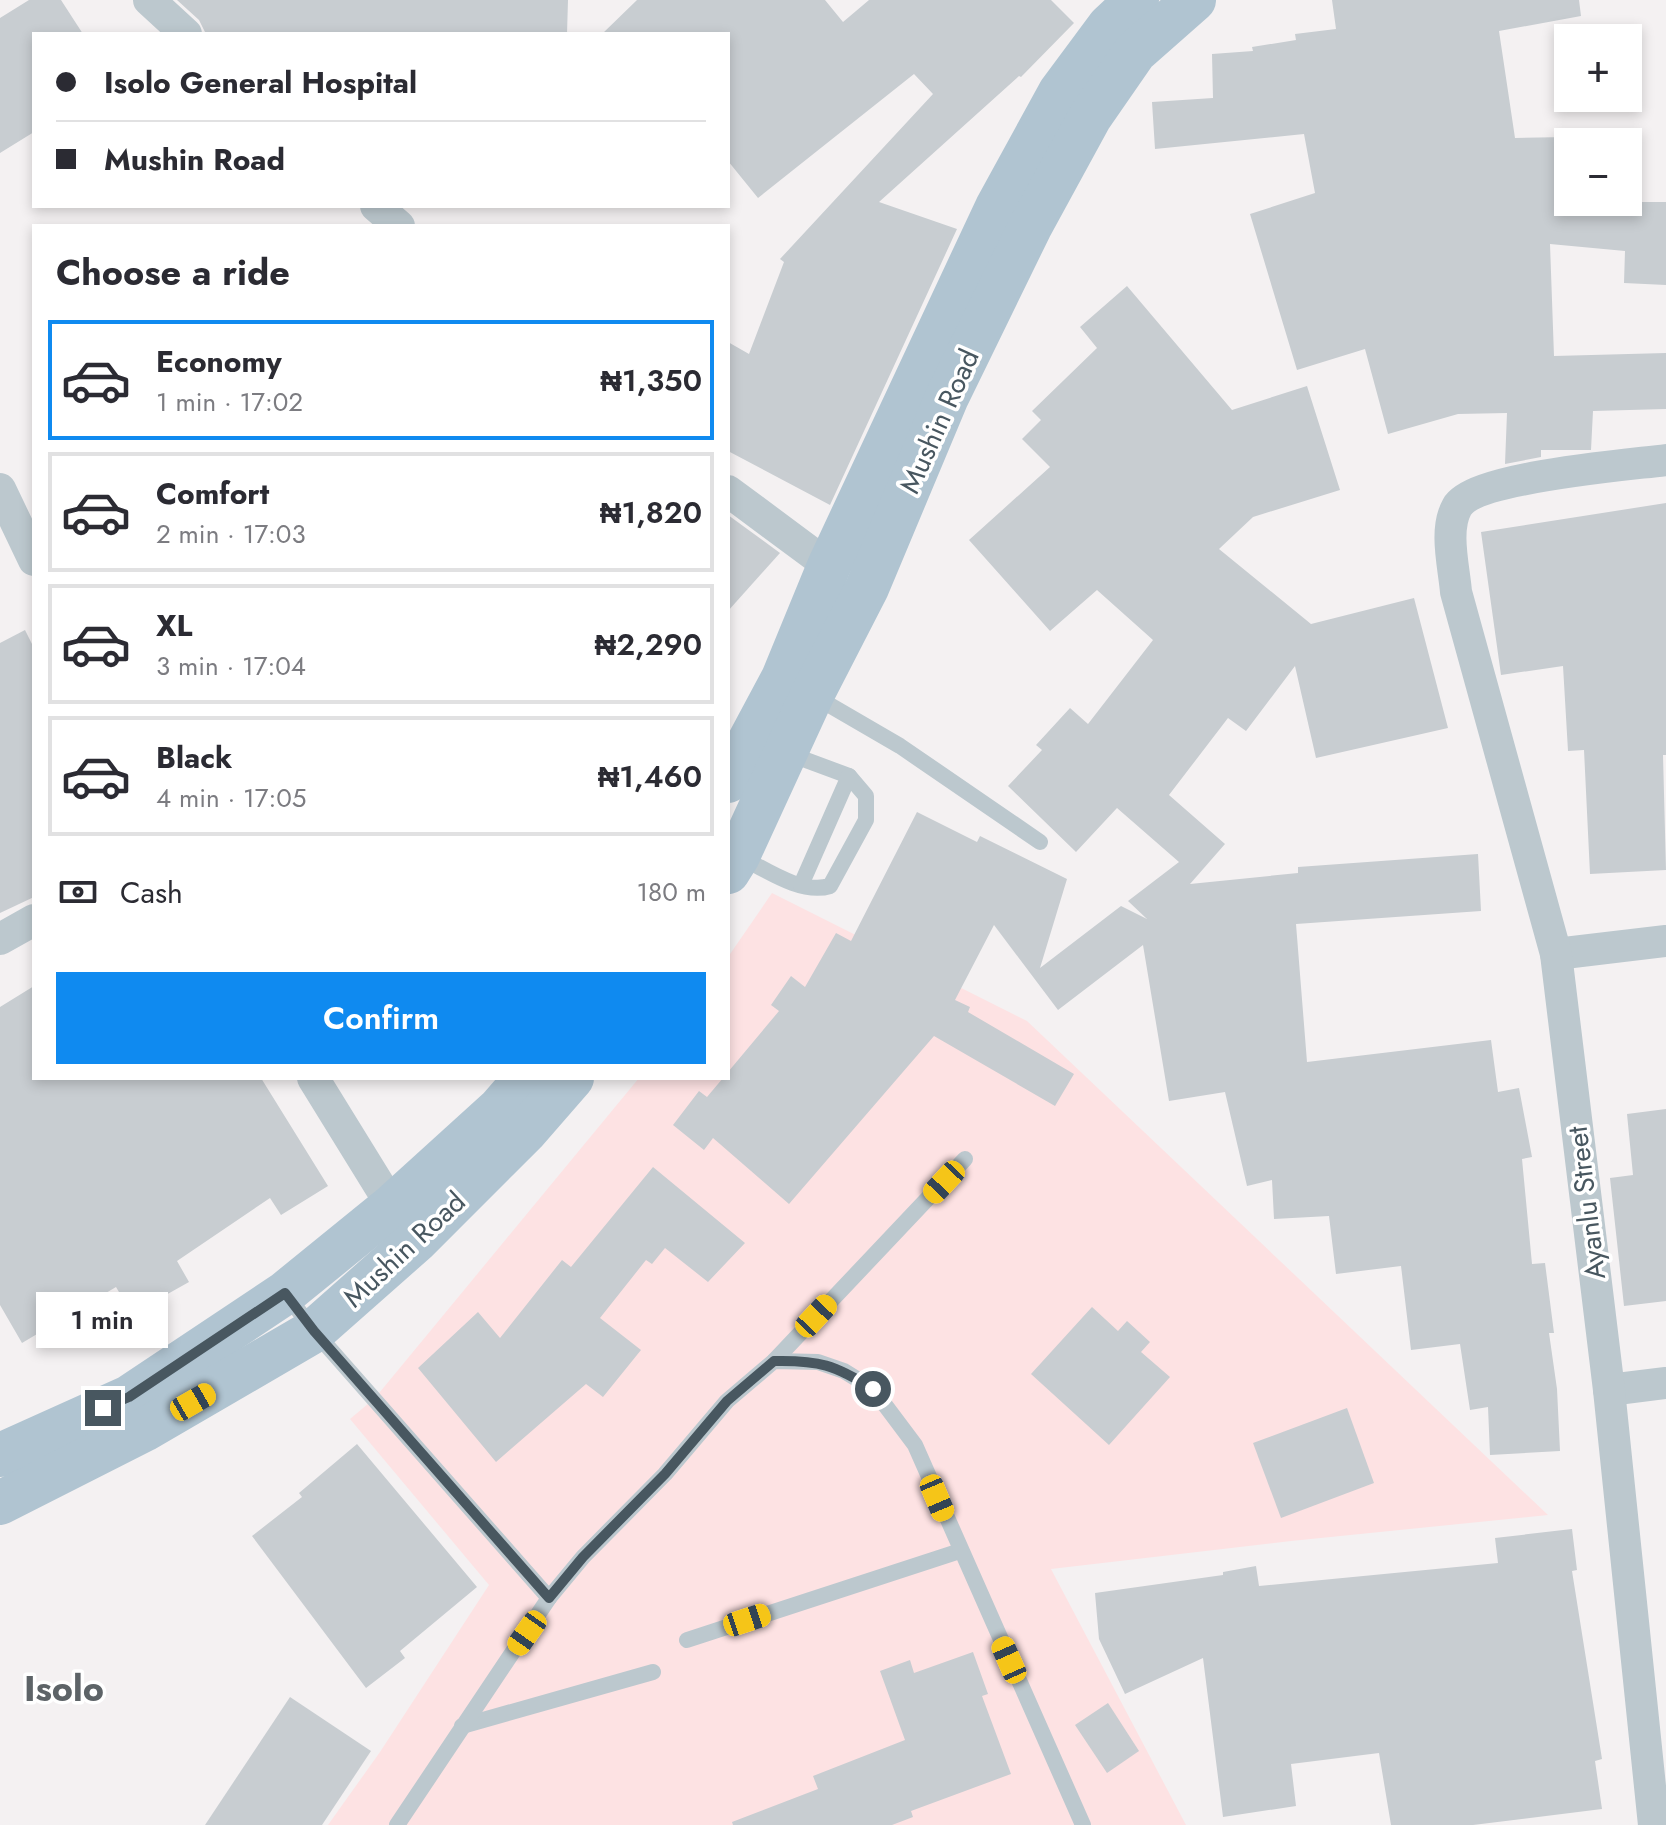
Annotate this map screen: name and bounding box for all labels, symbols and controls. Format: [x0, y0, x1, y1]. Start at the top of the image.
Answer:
map controls [1554, 24, 1642, 216]
button: + [1554, 24, 1642, 112]
text: Isolo General Hospital [104, 61, 417, 104]
button: − [1554, 128, 1642, 216]
text: Mushin Road [104, 138, 285, 181]
text: Choose a ride [56, 246, 290, 298]
text: Economy [156, 340, 282, 383]
street label: Mushin Road [889, 342, 990, 500]
icon: car [60, 344, 132, 416]
text: ₦1,350 [600, 359, 702, 402]
text: 1 min · 17:02 [156, 383, 303, 421]
text: Comfort [156, 472, 269, 515]
icon: car [60, 476, 132, 548]
text: ₦1,820 [600, 491, 702, 534]
text: 2 min · 17:03 [156, 515, 306, 553]
text: XL [156, 604, 192, 647]
icon: car [60, 608, 132, 680]
text: ₦2,290 [595, 623, 702, 666]
text: 3 min · 17:04 [156, 647, 306, 685]
text: Black [156, 736, 232, 779]
icon: car [60, 740, 132, 812]
text: ₦1,460 [598, 755, 702, 798]
text: 4 min · 17:05 [156, 779, 306, 817]
icon: cash [56, 870, 100, 914]
text: Cash [120, 871, 183, 914]
text: 180 m [636, 873, 706, 911]
button: Confirm [56, 972, 706, 1064]
street label: Ayanlu Street [1557, 1124, 1616, 1282]
car [919, 1156, 969, 1208]
street label: Mushin Road [334, 1182, 475, 1317]
car [791, 1290, 841, 1342]
callout: 1 min [37, 1292, 169, 1348]
text: 1 min [70, 1301, 134, 1339]
route start [855, 1371, 891, 1407]
car [166, 1380, 220, 1424]
route end [85, 1390, 121, 1426]
car [917, 1471, 957, 1525]
car [720, 1601, 774, 1639]
car [503, 1606, 551, 1660]
car [988, 1633, 1030, 1687]
district label: Isolo [24, 1662, 104, 1714]

